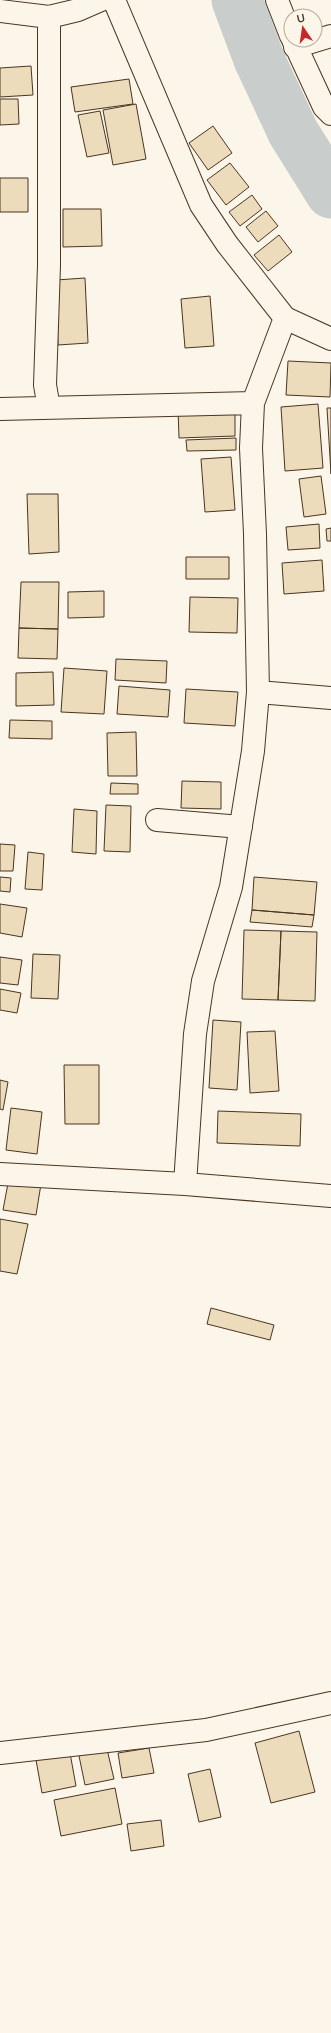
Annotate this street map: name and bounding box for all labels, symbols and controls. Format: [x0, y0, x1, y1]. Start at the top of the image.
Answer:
north arrow [283, 8, 323, 48]
text: U [295, 11, 306, 26]

